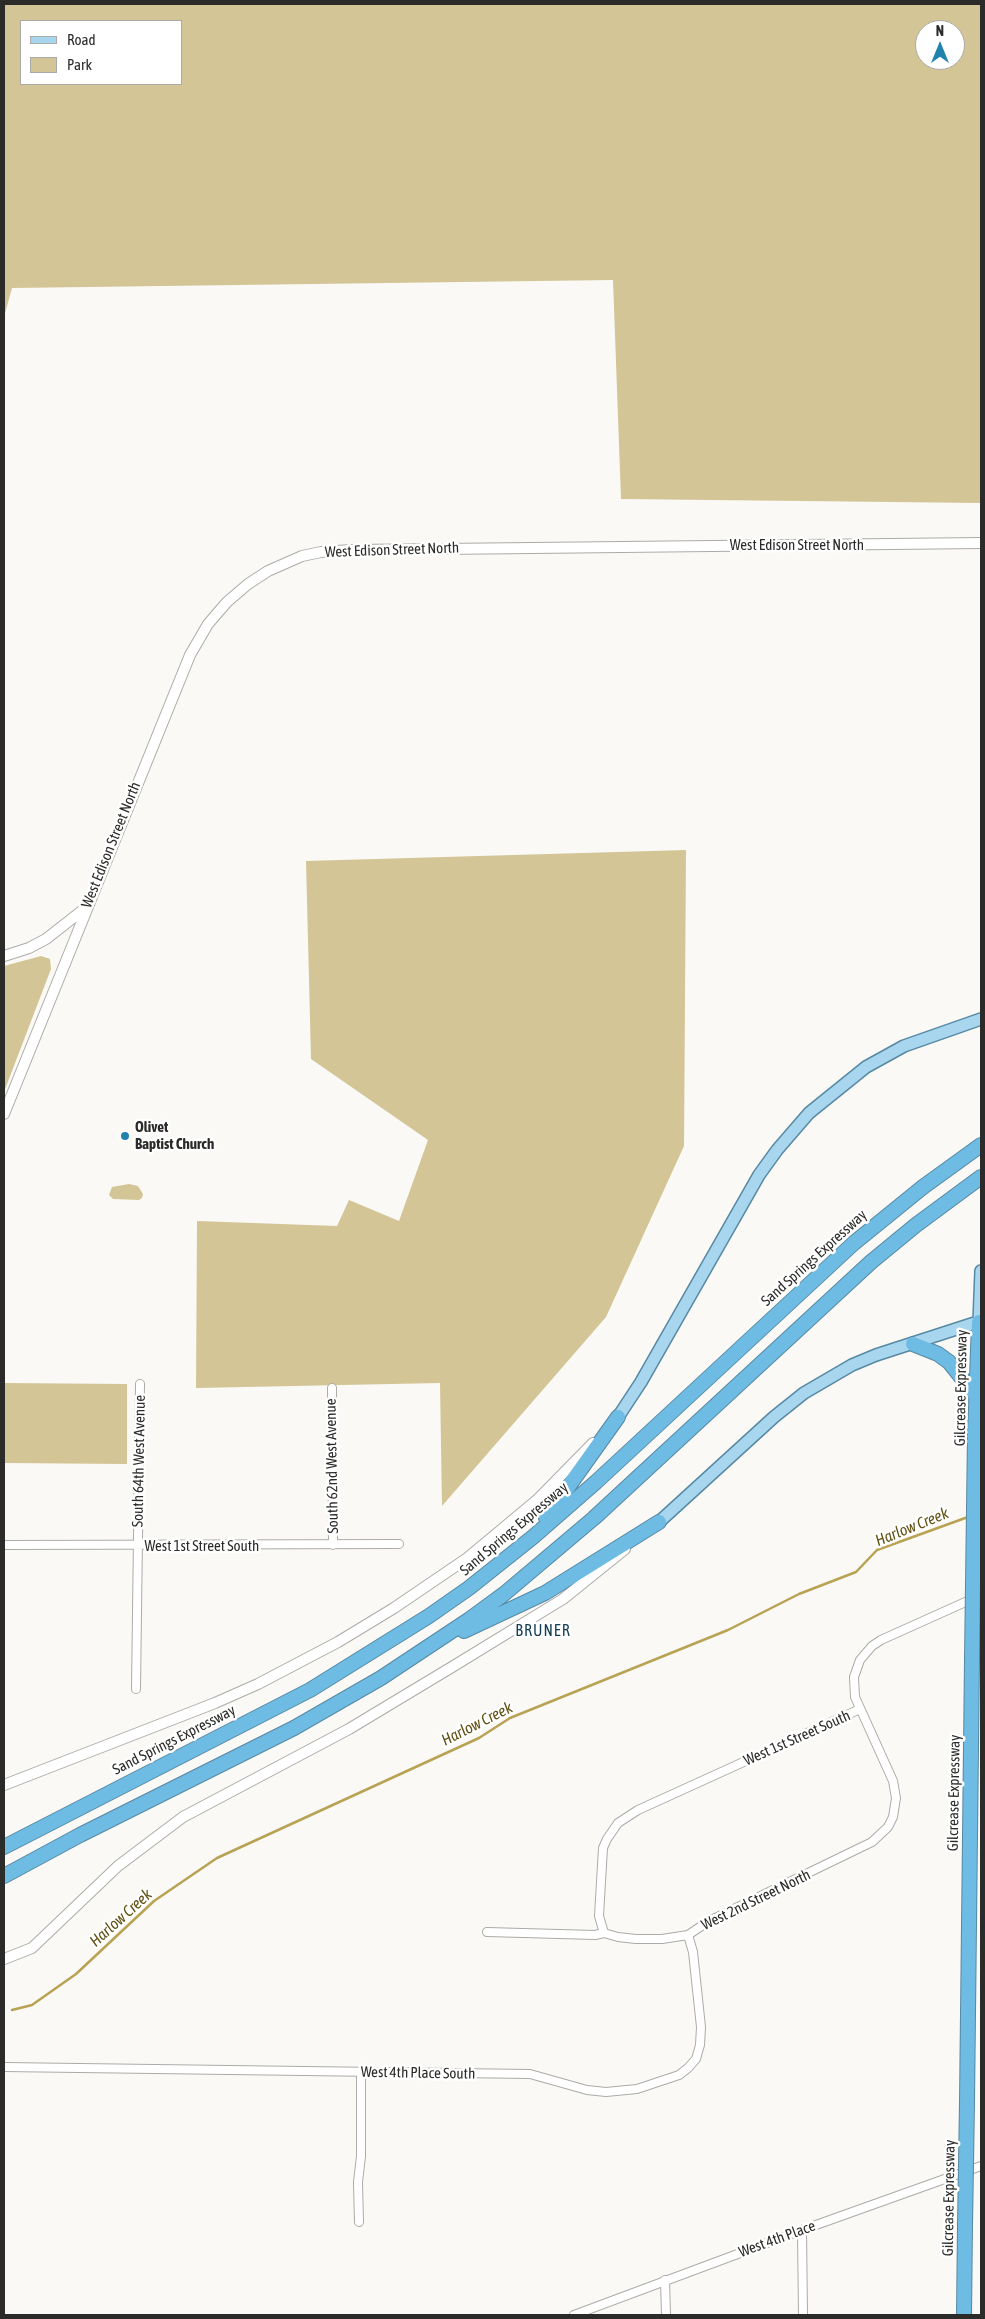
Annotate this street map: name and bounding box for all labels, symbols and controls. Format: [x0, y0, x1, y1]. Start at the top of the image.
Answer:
legend [20, 20, 182, 85]
north arrow [915, 20, 965, 70]
text: N [936, 23, 944, 39]
text: Road [67, 31, 96, 48]
text: Park [67, 56, 92, 73]
street label: West Edison Street North [730, 536, 864, 554]
street label: West Edison Street North [325, 539, 459, 561]
street label: West Edison Street North [78, 779, 144, 911]
place label: Olivet Baptist Church [135, 1118, 214, 1153]
marker: Olivet Baptist Church [119, 1130, 131, 1142]
street label: Sand Springs Expressway [758, 1206, 870, 1310]
street label: Gilcrease Expressway [951, 1330, 971, 1446]
street label: South 64th West Avenue [129, 1395, 149, 1527]
street label: South 62nd West Avenue [322, 1398, 342, 1534]
street label: Sand Springs Expressway [456, 1479, 572, 1579]
water label: Harlow Creek [873, 1504, 951, 1550]
street label: West 1st Street South [145, 1537, 259, 1555]
district label: BRUNER [515, 1621, 571, 1641]
water label: Harlow Creek [438, 1698, 516, 1750]
street label: Sand Springs Expressway [110, 1701, 238, 1779]
street label: West 1st Street South [741, 1706, 853, 1770]
street label: Gilcrease Expressway [944, 1735, 964, 1851]
street label: West 2nd Street North [699, 1866, 813, 1934]
water label: Harlow Creek [86, 1885, 156, 1951]
street label: West 4th Place South [361, 2063, 475, 2083]
street label: Gilcrease Expressway [939, 2140, 959, 2256]
street label: West 4th Place [736, 2217, 818, 2261]

